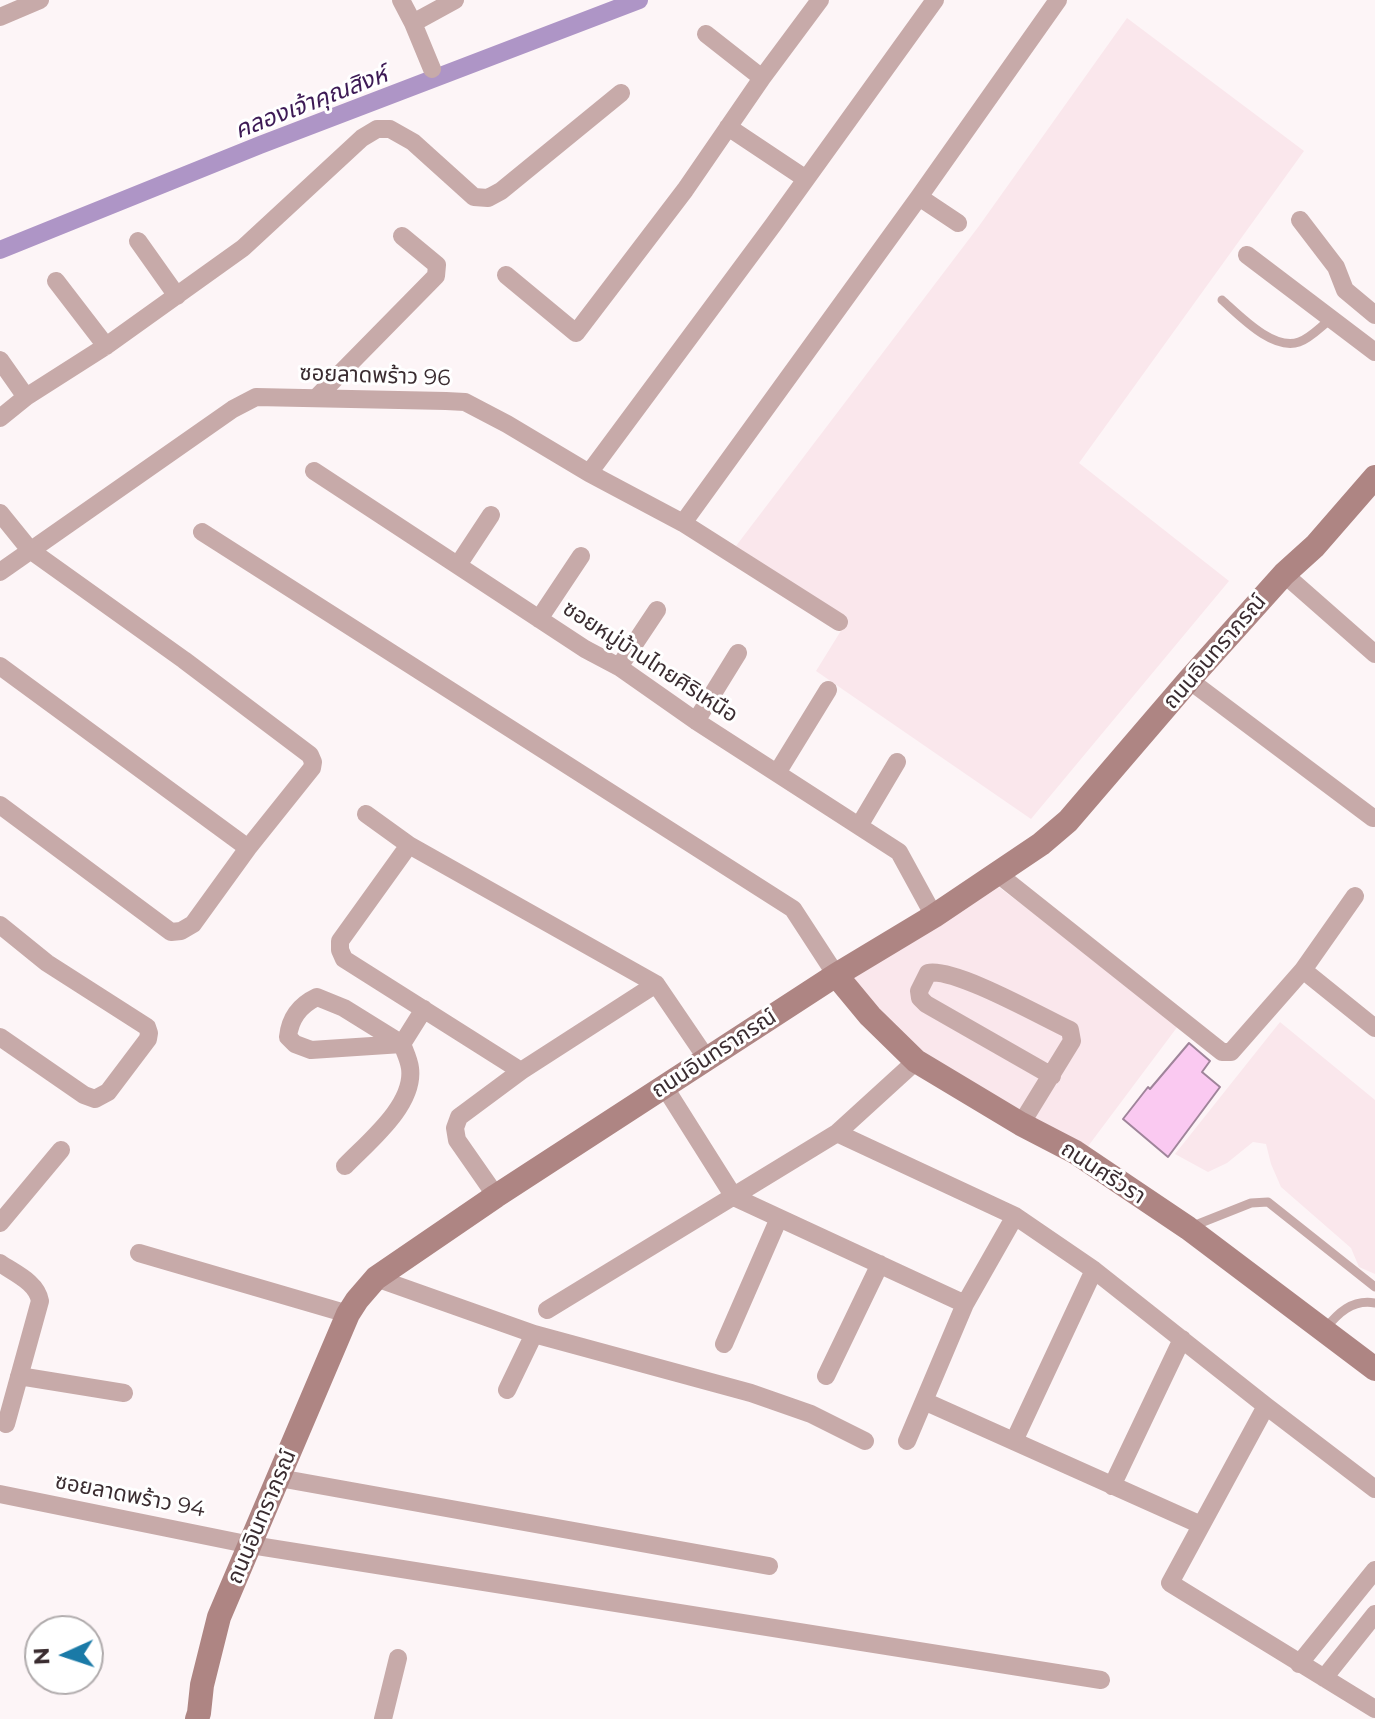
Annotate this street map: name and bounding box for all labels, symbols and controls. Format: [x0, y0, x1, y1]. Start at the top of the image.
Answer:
water label: คลองเจ้าคุณสิงห์ [231, 61, 391, 145]
street label: ซอยลาดพร้าว 96 [299, 360, 451, 392]
street label: ถนนอินทราภรณ์ [1158, 589, 1272, 715]
street label: ซอยหมู่บ้านไทยศิริเหนือ [558, 596, 742, 728]
street label: ถนนอินทราภรณ์ [647, 1004, 781, 1104]
street label: ถนนศรีวรา [1056, 1136, 1150, 1210]
street label: ถนนอินทราภรณ์ [222, 1446, 302, 1588]
street label: ซอยลาดพร้าว 94 [53, 1468, 207, 1524]
north arrow [24, 1615, 104, 1695]
text: N [28, 1647, 55, 1666]

